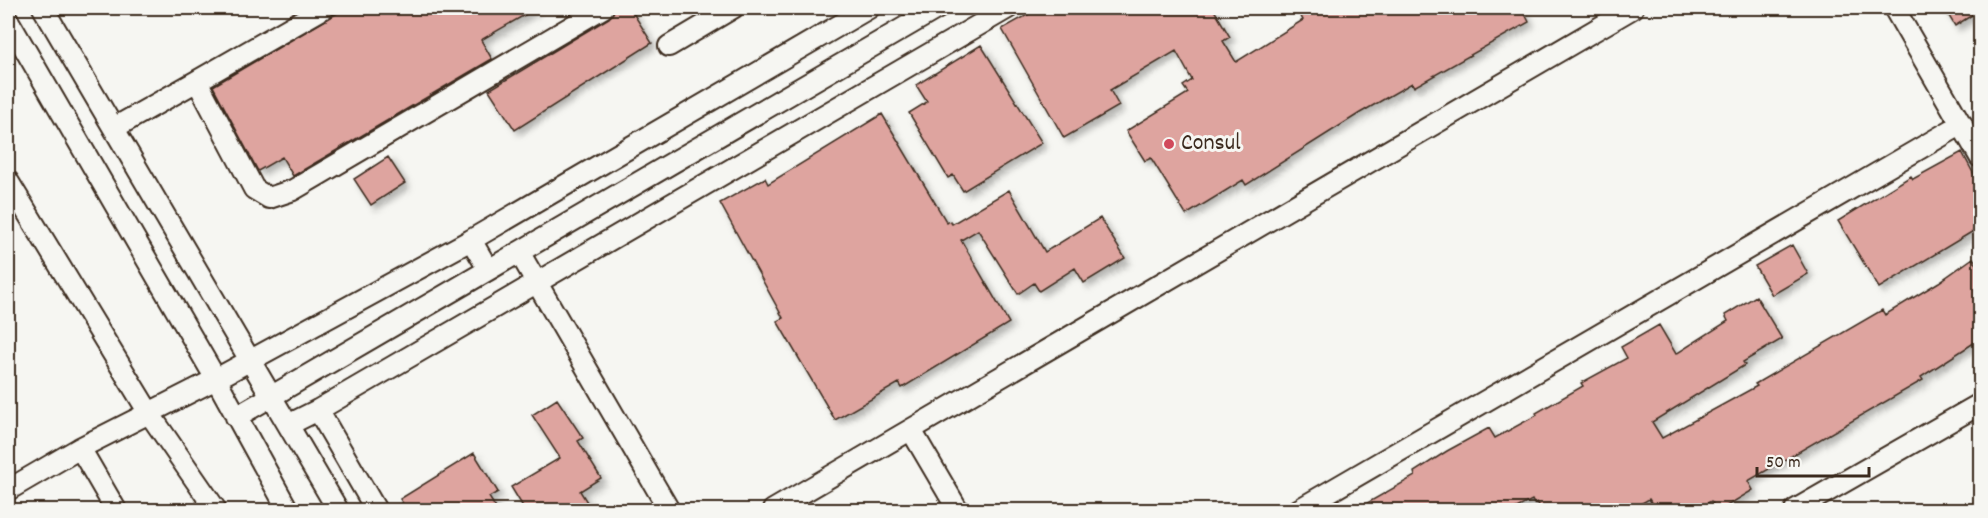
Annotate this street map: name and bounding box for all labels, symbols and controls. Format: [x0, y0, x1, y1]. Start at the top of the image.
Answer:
place label: Consul [1181, 127, 1241, 161]
marker: Consul [1162, 137, 1176, 151]
scale bar [1757, 440, 1870, 478]
text: 50 m [1766, 451, 1801, 476]

